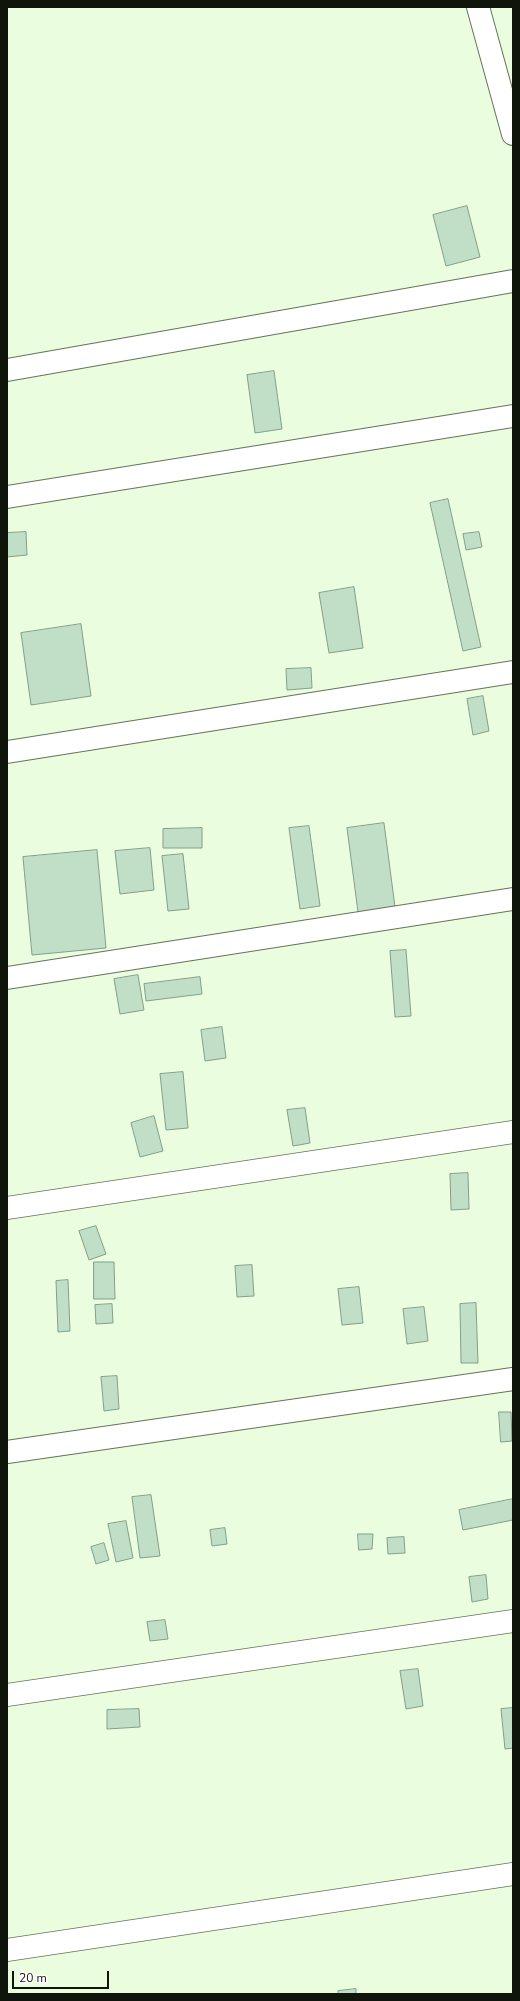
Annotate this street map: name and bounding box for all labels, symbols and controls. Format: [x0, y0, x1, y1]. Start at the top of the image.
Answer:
scale bar [14, 1963, 111, 1989]
text: 20 m [19, 1970, 47, 1986]

